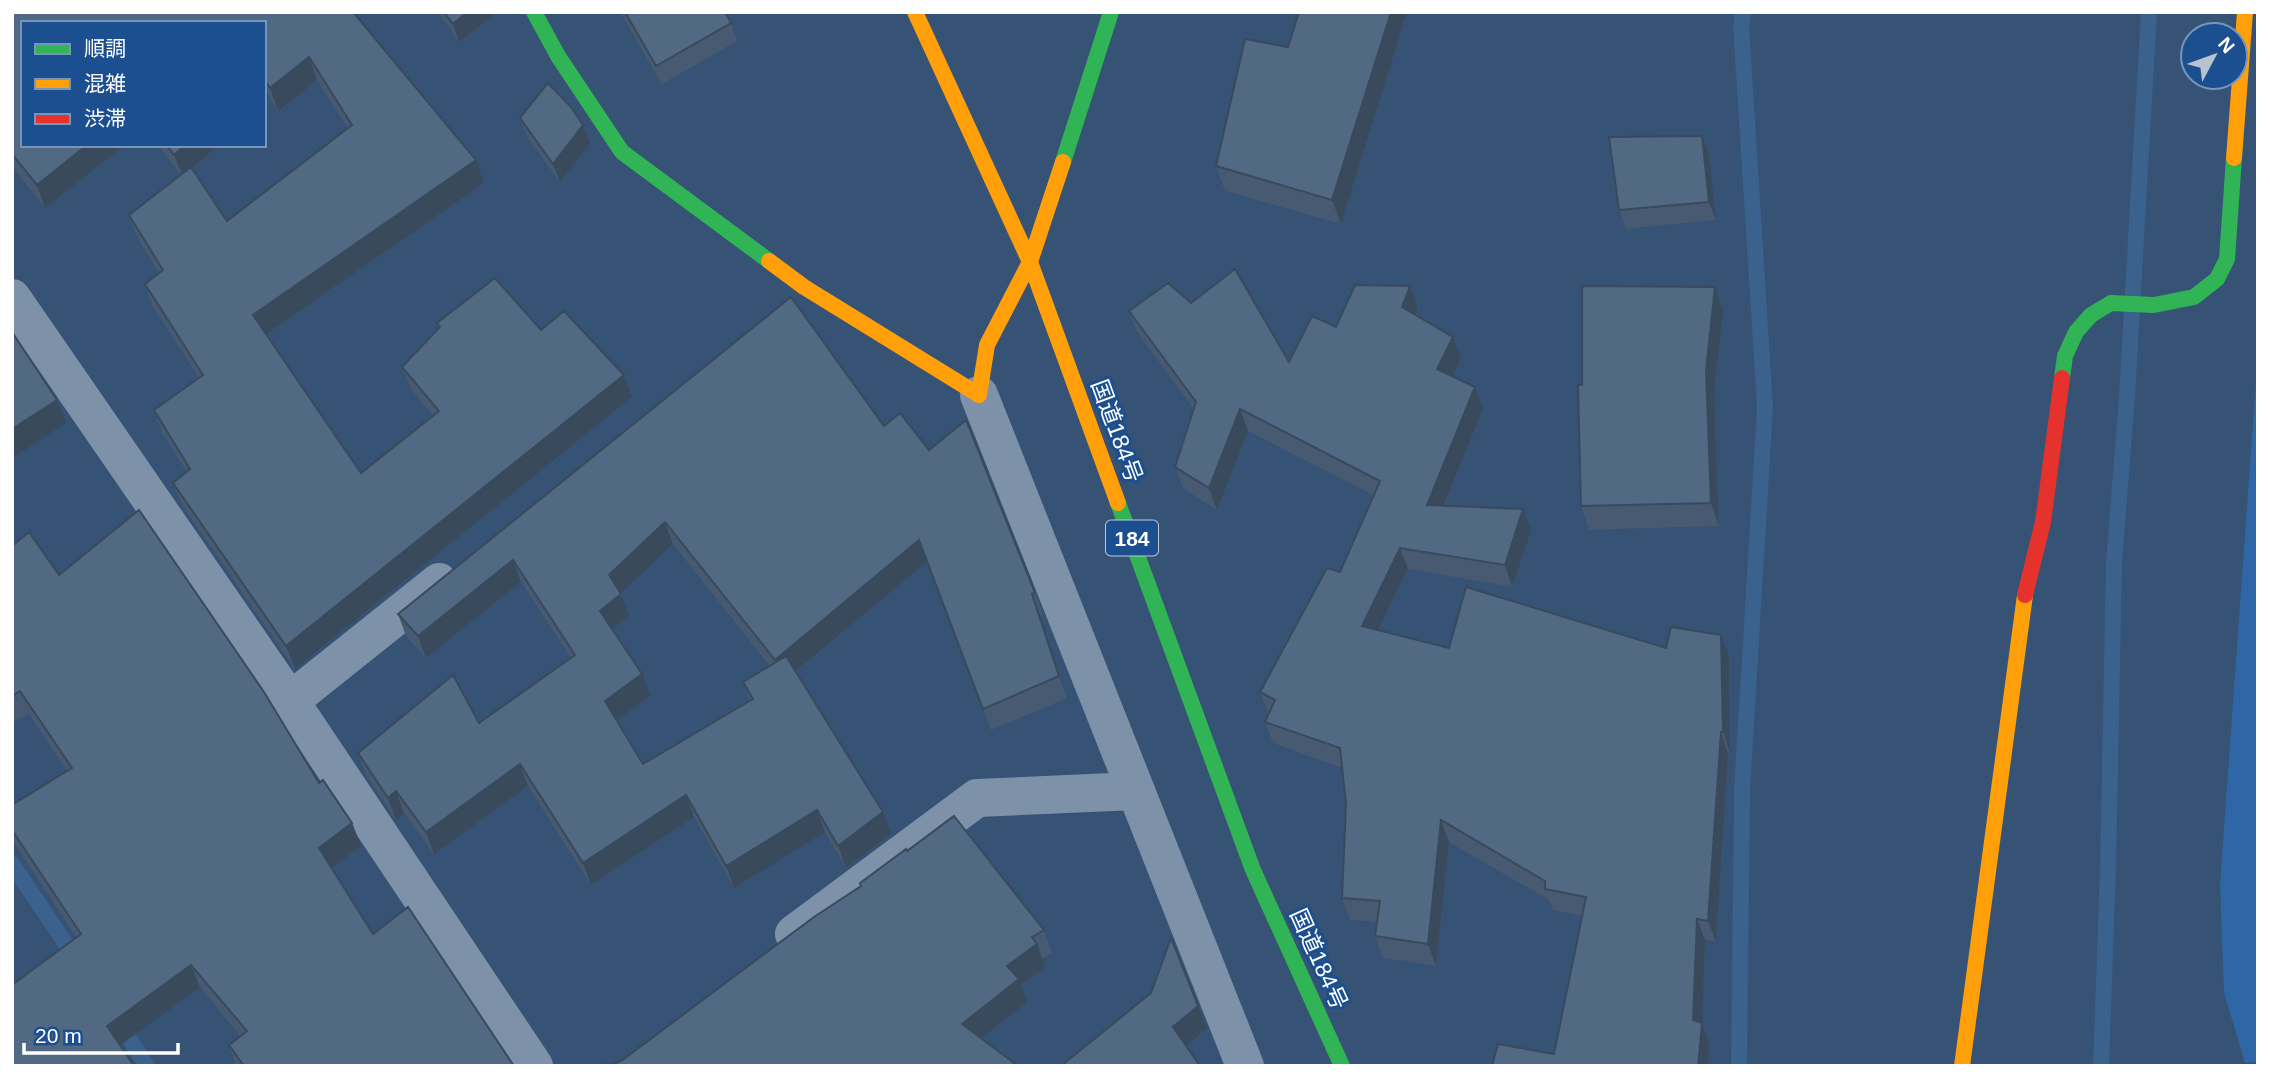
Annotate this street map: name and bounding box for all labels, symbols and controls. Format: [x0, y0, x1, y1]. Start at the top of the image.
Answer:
legend [21, 21, 266, 147]
north arrow [2179, 21, 2249, 91]
text: N [2214, 33, 2239, 57]
text: 順調 [84, 37, 126, 60]
text: 混雑 [84, 72, 126, 95]
text: 渋滞 [84, 107, 126, 130]
street label: 国道184号 [1086, 376, 1148, 486]
road number: 184 [1106, 520, 1158, 556]
street label: 国道184号 [1285, 905, 1353, 1013]
scale bar [24, 1012, 178, 1056]
text: 20 m [35, 1024, 82, 1047]

